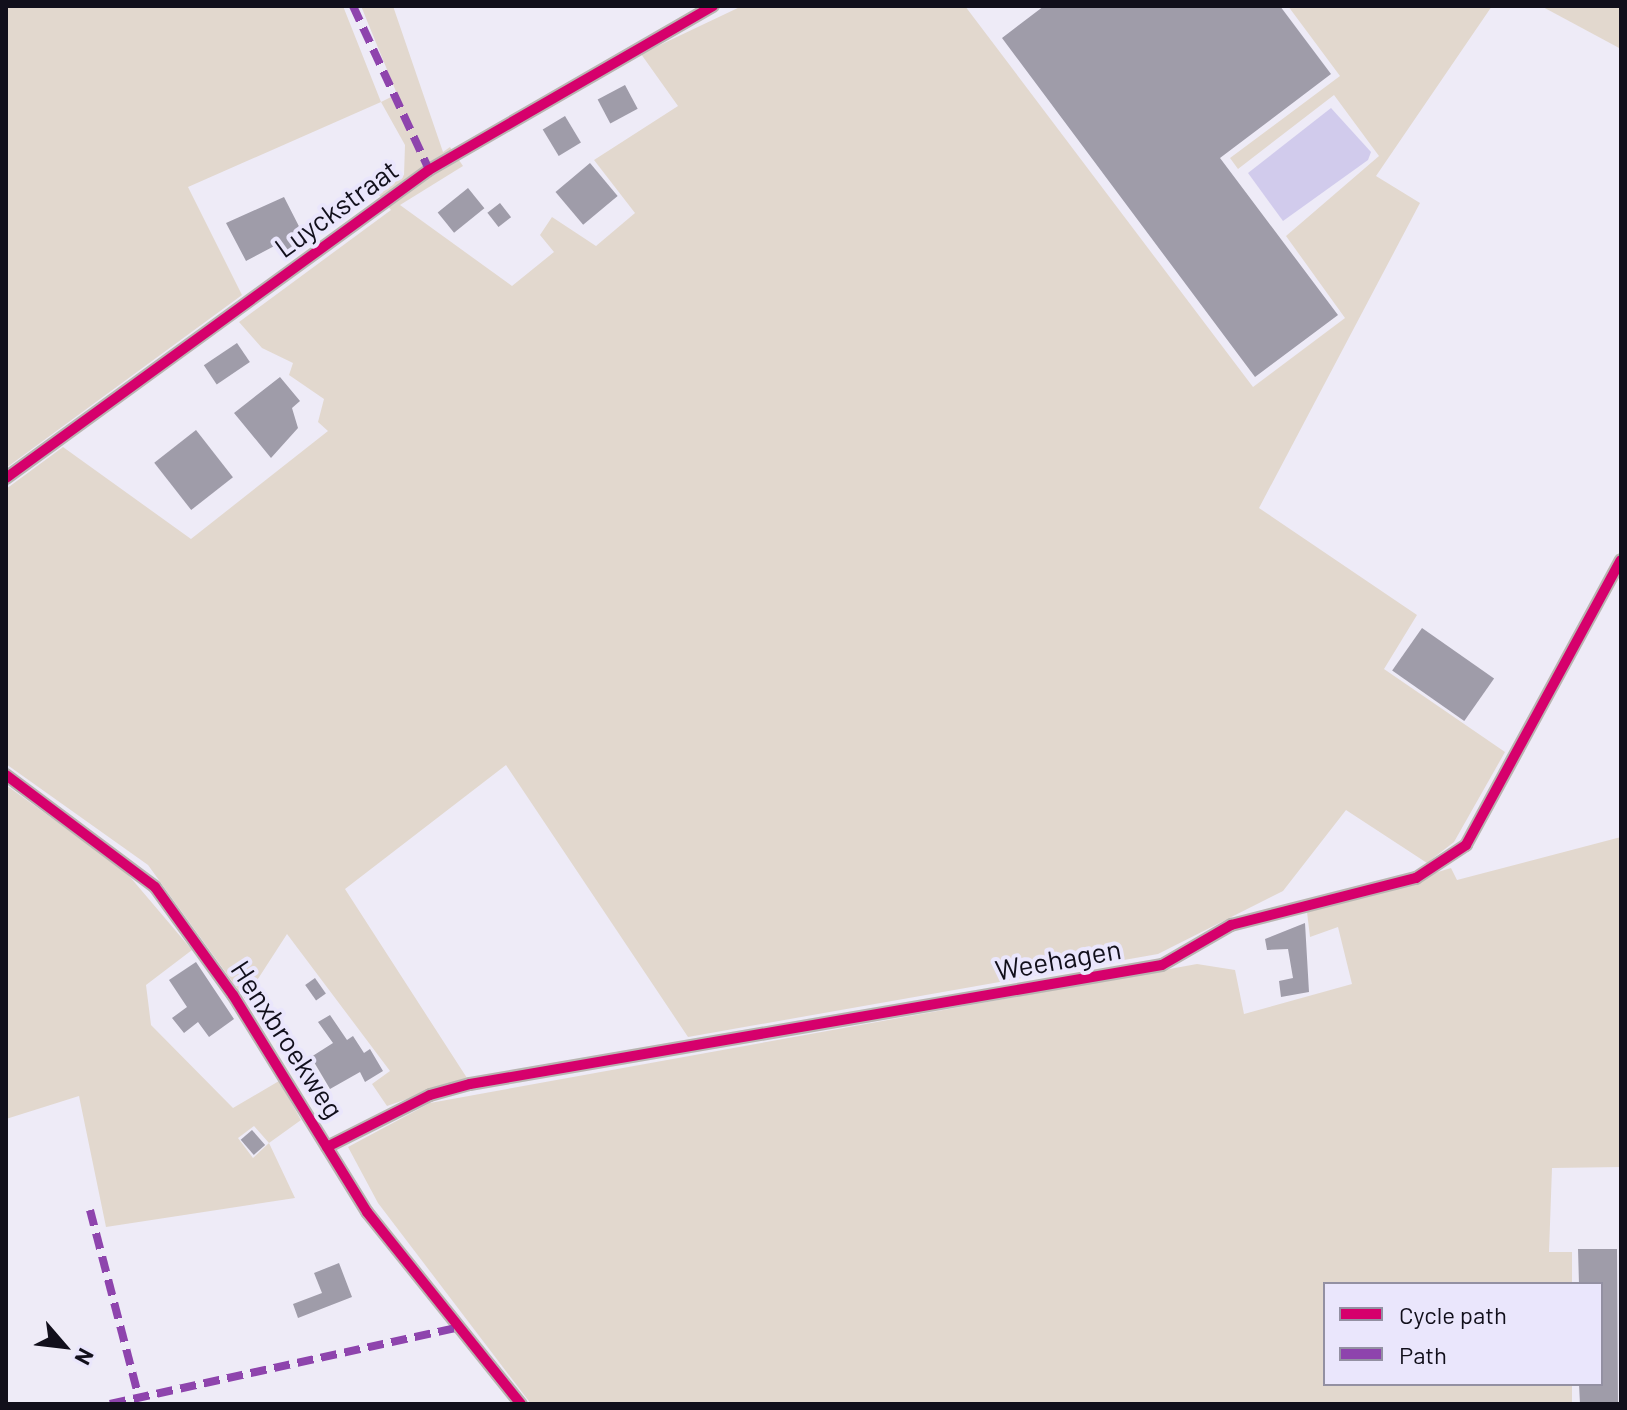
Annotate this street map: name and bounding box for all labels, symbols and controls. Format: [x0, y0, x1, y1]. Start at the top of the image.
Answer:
street label: Luyckstraat [268, 152, 404, 264]
street label: Weehagen [992, 931, 1124, 987]
street label: Henxbroekweg [225, 954, 351, 1124]
legend [1323, 1282, 1603, 1386]
text: Cycle path [1399, 1300, 1507, 1329]
north arrow [24, 1306, 104, 1386]
text: Path [1399, 1340, 1447, 1369]
text: N [70, 1345, 100, 1370]

